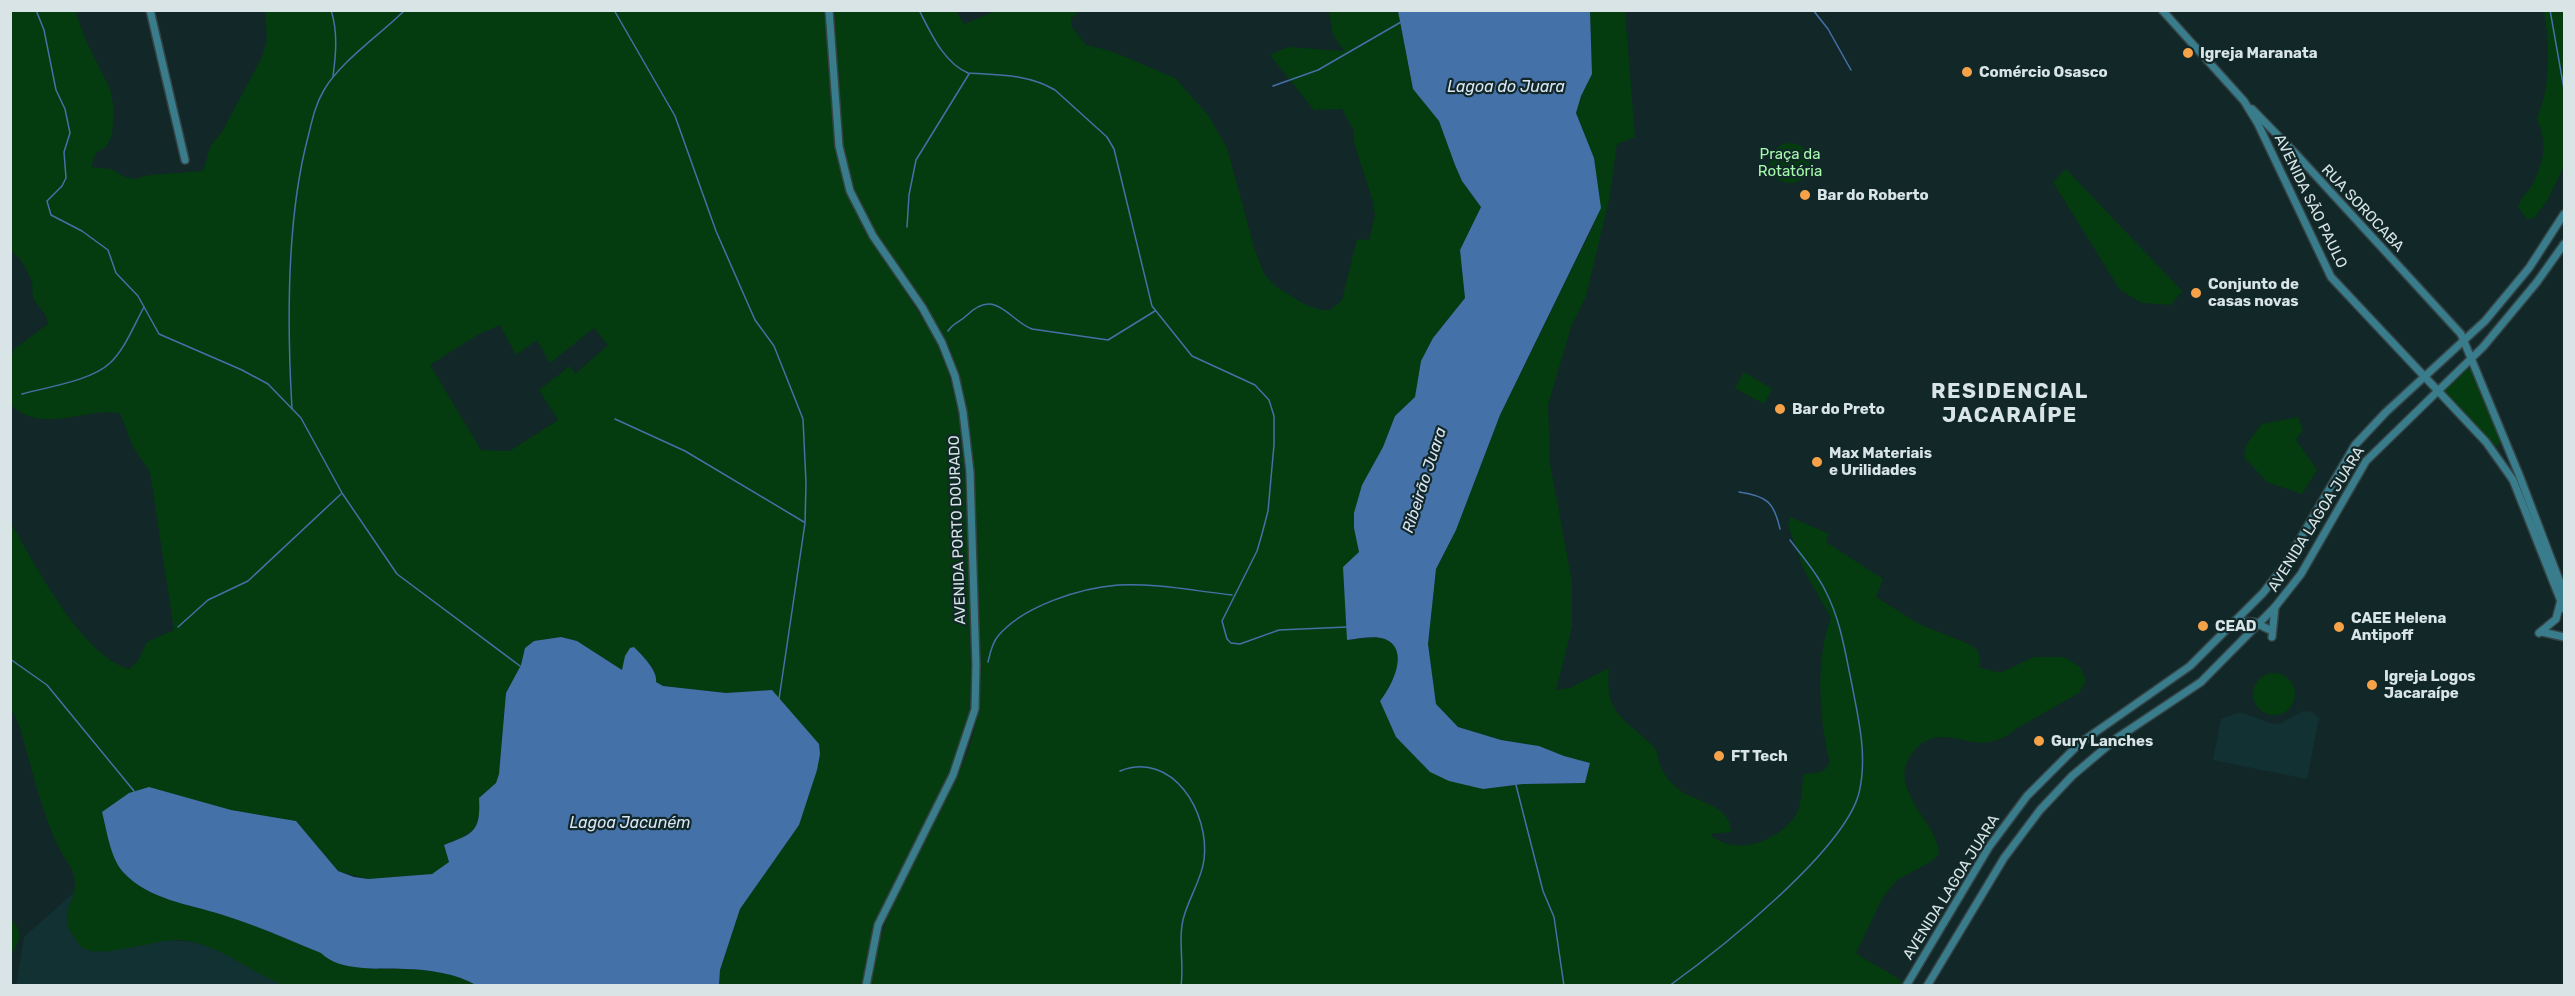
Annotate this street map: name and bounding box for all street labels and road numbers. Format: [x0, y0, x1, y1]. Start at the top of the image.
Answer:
street label: AVENIDA SÃO PAULO [2271, 131, 2351, 271]
street label: RUA SOROCABA [2318, 161, 2408, 255]
street label: AVENIDA PORTO DOURADO [945, 435, 969, 625]
street label: AVENIDA LAGOA JUARA [2264, 443, 2368, 595]
street label: AVENIDA LAGOA JUARA [1899, 811, 2003, 963]

